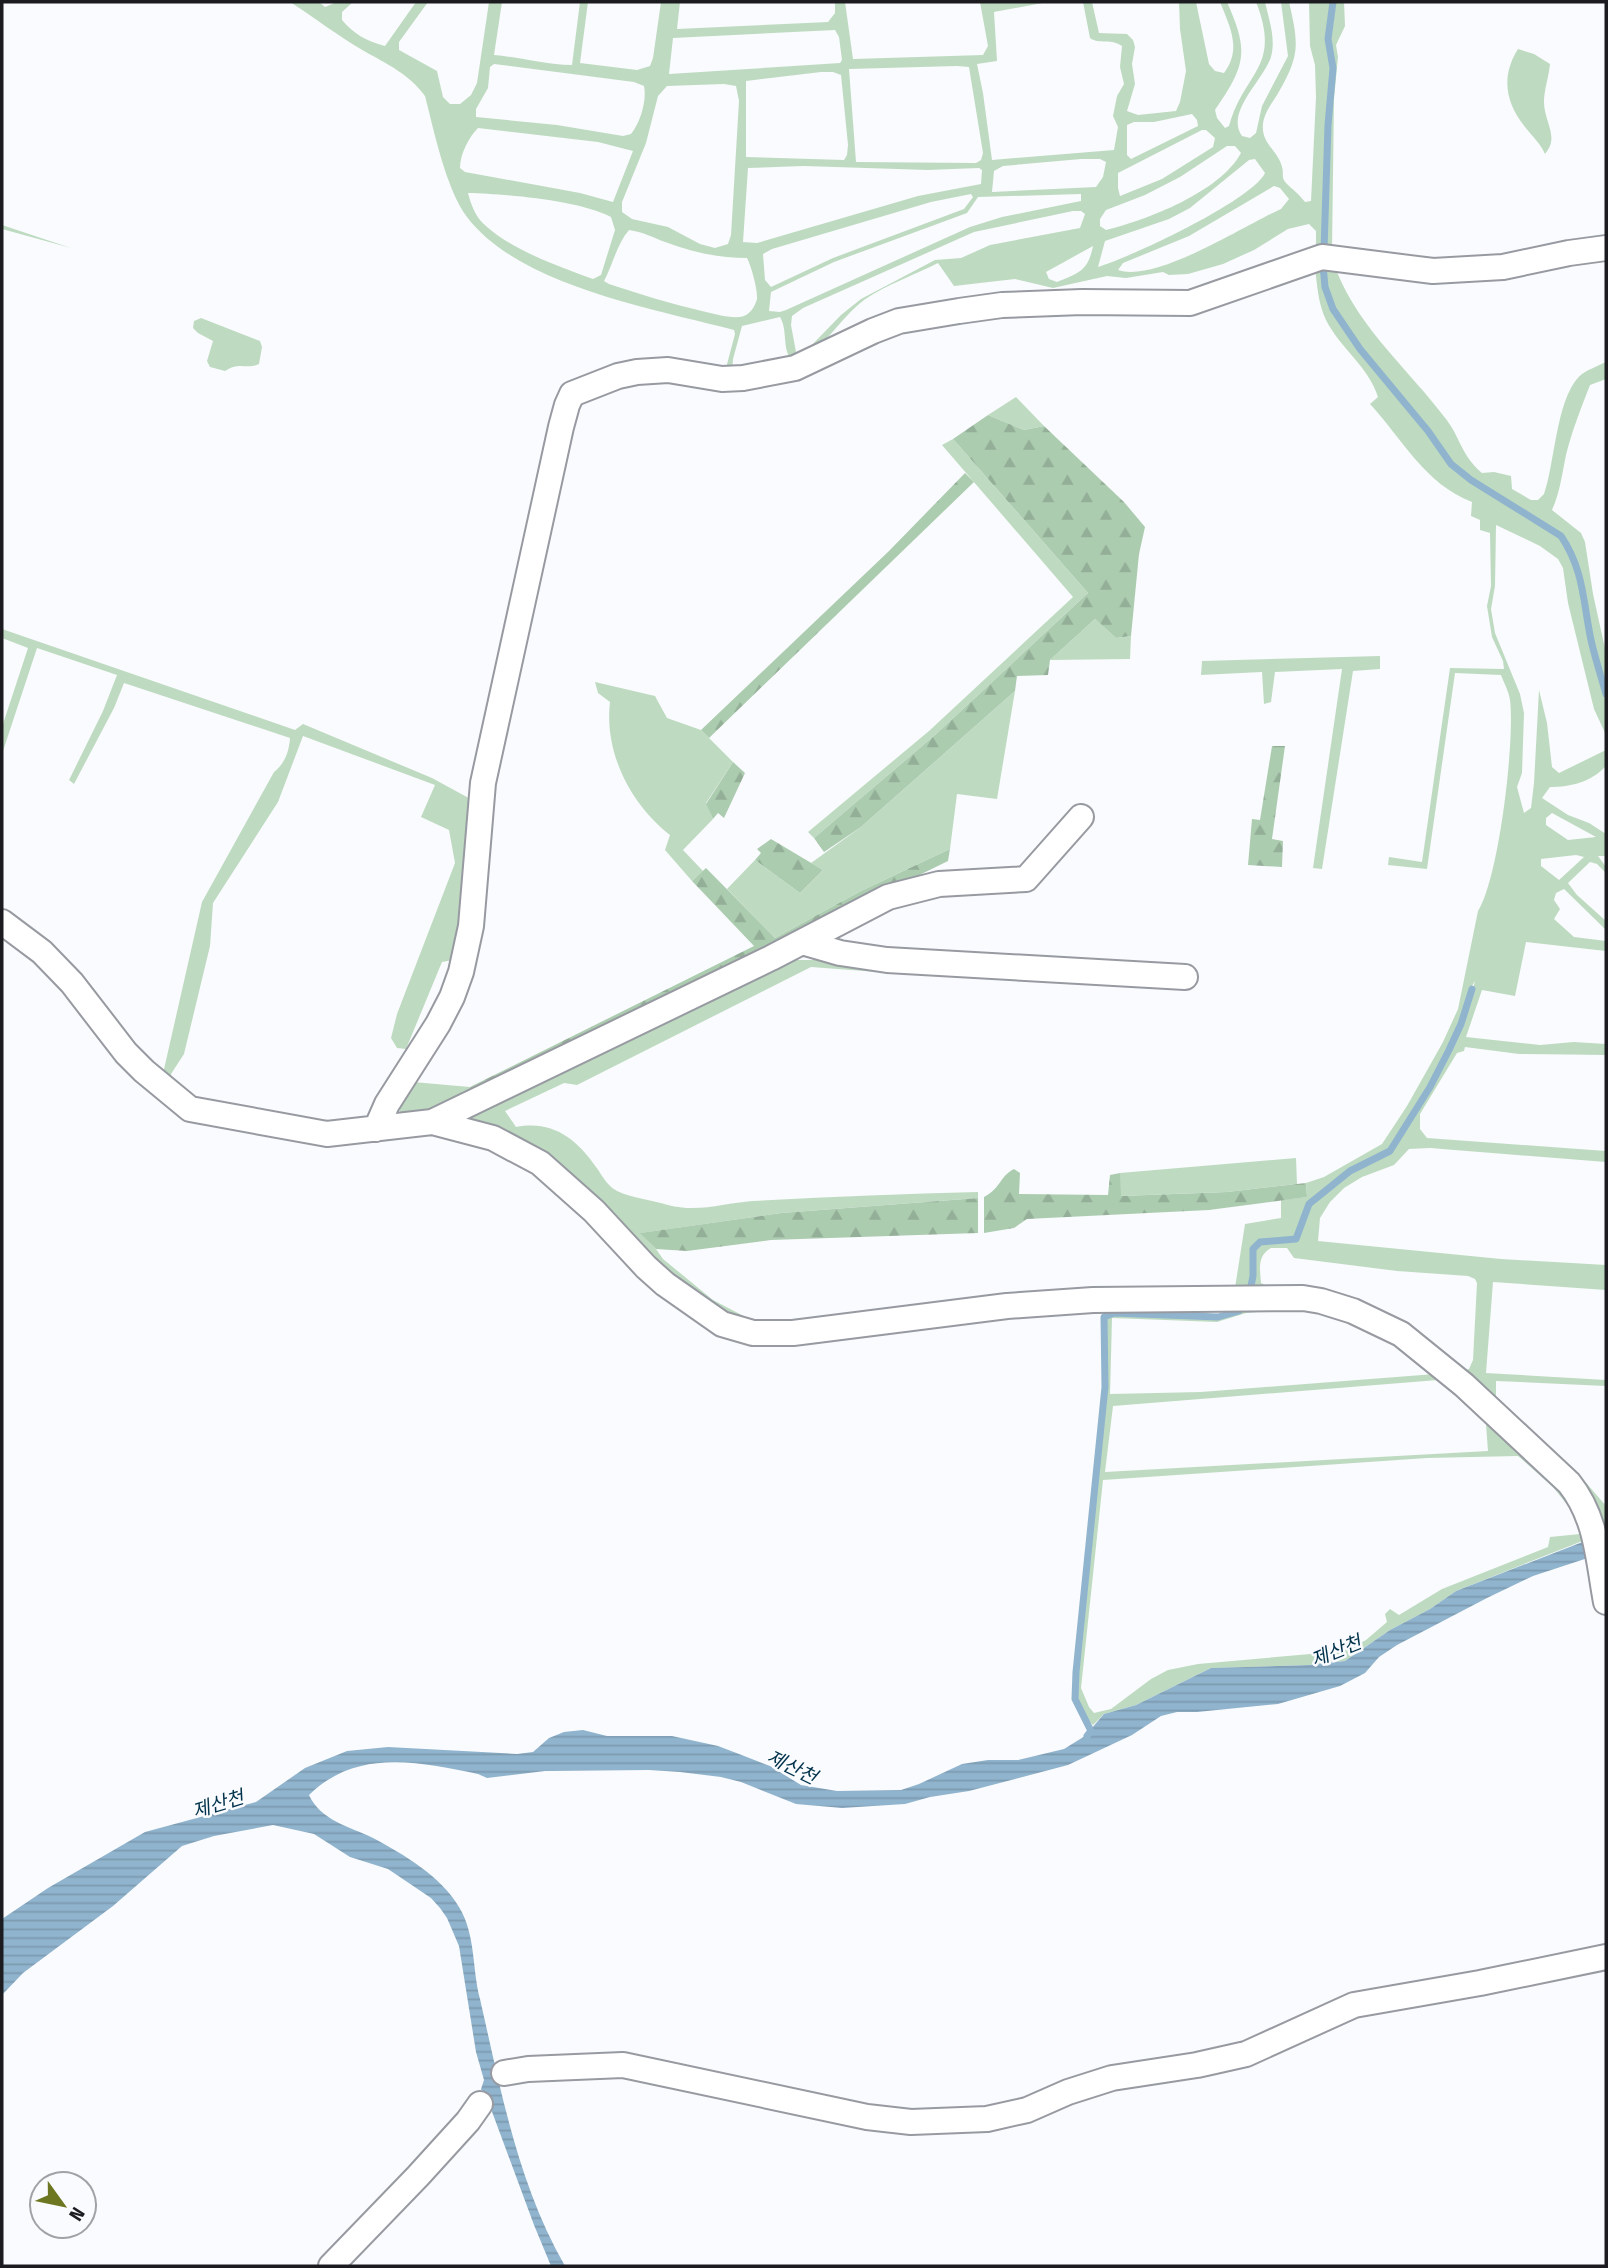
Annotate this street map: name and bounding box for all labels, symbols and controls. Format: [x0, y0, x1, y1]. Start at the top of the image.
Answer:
water label: 제산천 [1307, 1630, 1366, 1671]
water label: 제산천 [763, 1745, 822, 1789]
water label: 제산천 [190, 1785, 248, 1823]
north arrow [28, 2170, 98, 2240]
text: N [64, 2203, 90, 2225]

